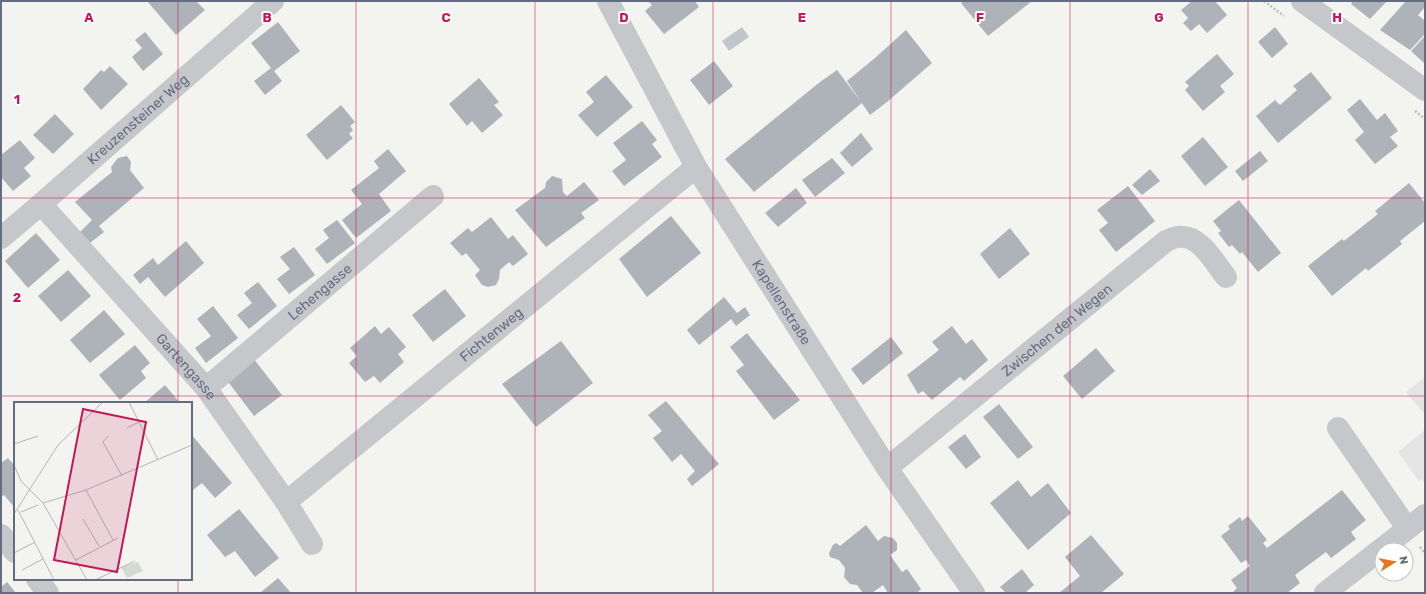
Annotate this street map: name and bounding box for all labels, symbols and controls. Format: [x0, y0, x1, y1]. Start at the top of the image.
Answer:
text: A [84, 10, 94, 25]
text: B [262, 10, 272, 25]
text: C [441, 10, 451, 25]
text: D [619, 10, 629, 25]
text: E [798, 10, 806, 25]
text: F [976, 10, 984, 25]
text: G [1154, 10, 1164, 25]
text: H [1332, 10, 1342, 25]
street label: Kreuzensteiner Weg [84, 71, 192, 169]
text: 1 [14, 92, 20, 107]
street label: Kapellenstraße [748, 257, 815, 348]
street label: Lehengasse [285, 260, 356, 324]
street label: Zwischen den Wegen [999, 280, 1116, 380]
text: 2 [13, 290, 21, 305]
street label: Fichtenweg [456, 304, 527, 366]
street label: Gartengasse [152, 330, 220, 403]
inset map [14, 402, 192, 580]
north arrow [1374, 542, 1414, 582]
text: N [1396, 555, 1410, 565]

